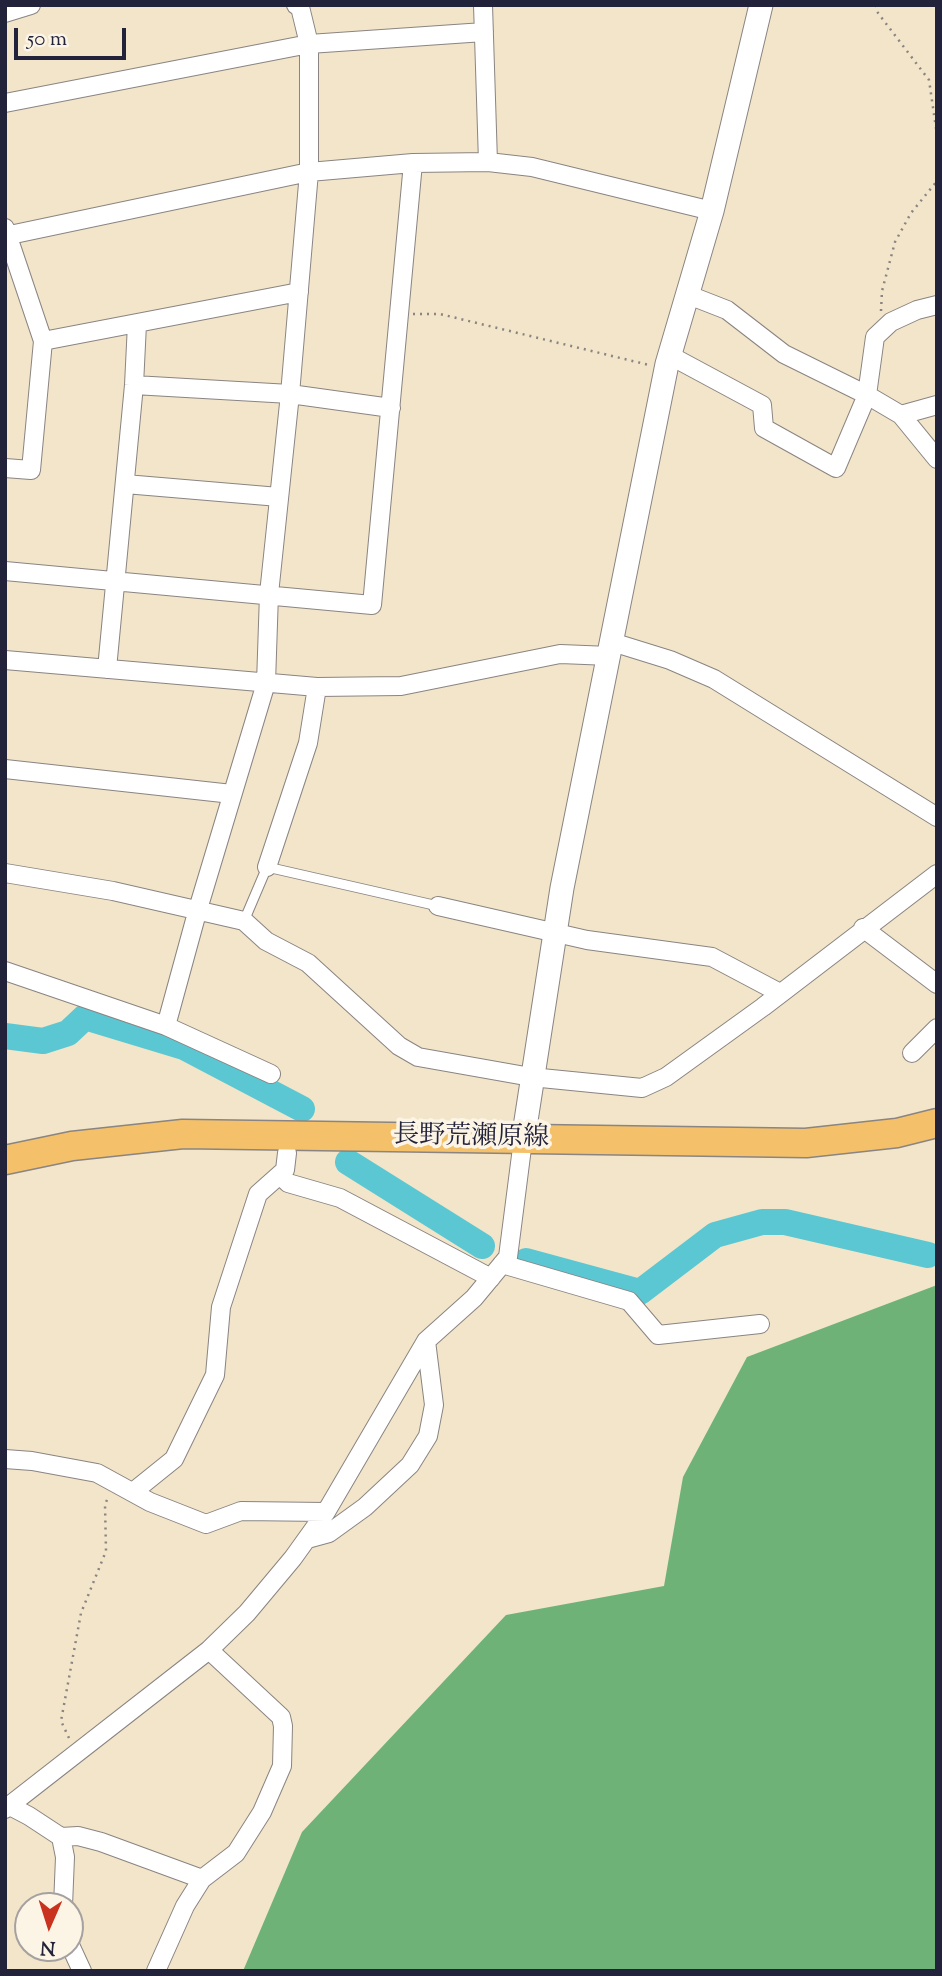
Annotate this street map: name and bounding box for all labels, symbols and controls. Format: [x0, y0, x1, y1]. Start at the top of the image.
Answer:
scale bar [18, 14, 130, 58]
text: 50 m [27, 25, 67, 55]
street label: 長野荒瀬原線 [393, 1122, 549, 1156]
north arrow [14, 1892, 84, 1962]
text: N [40, 1933, 56, 1960]

